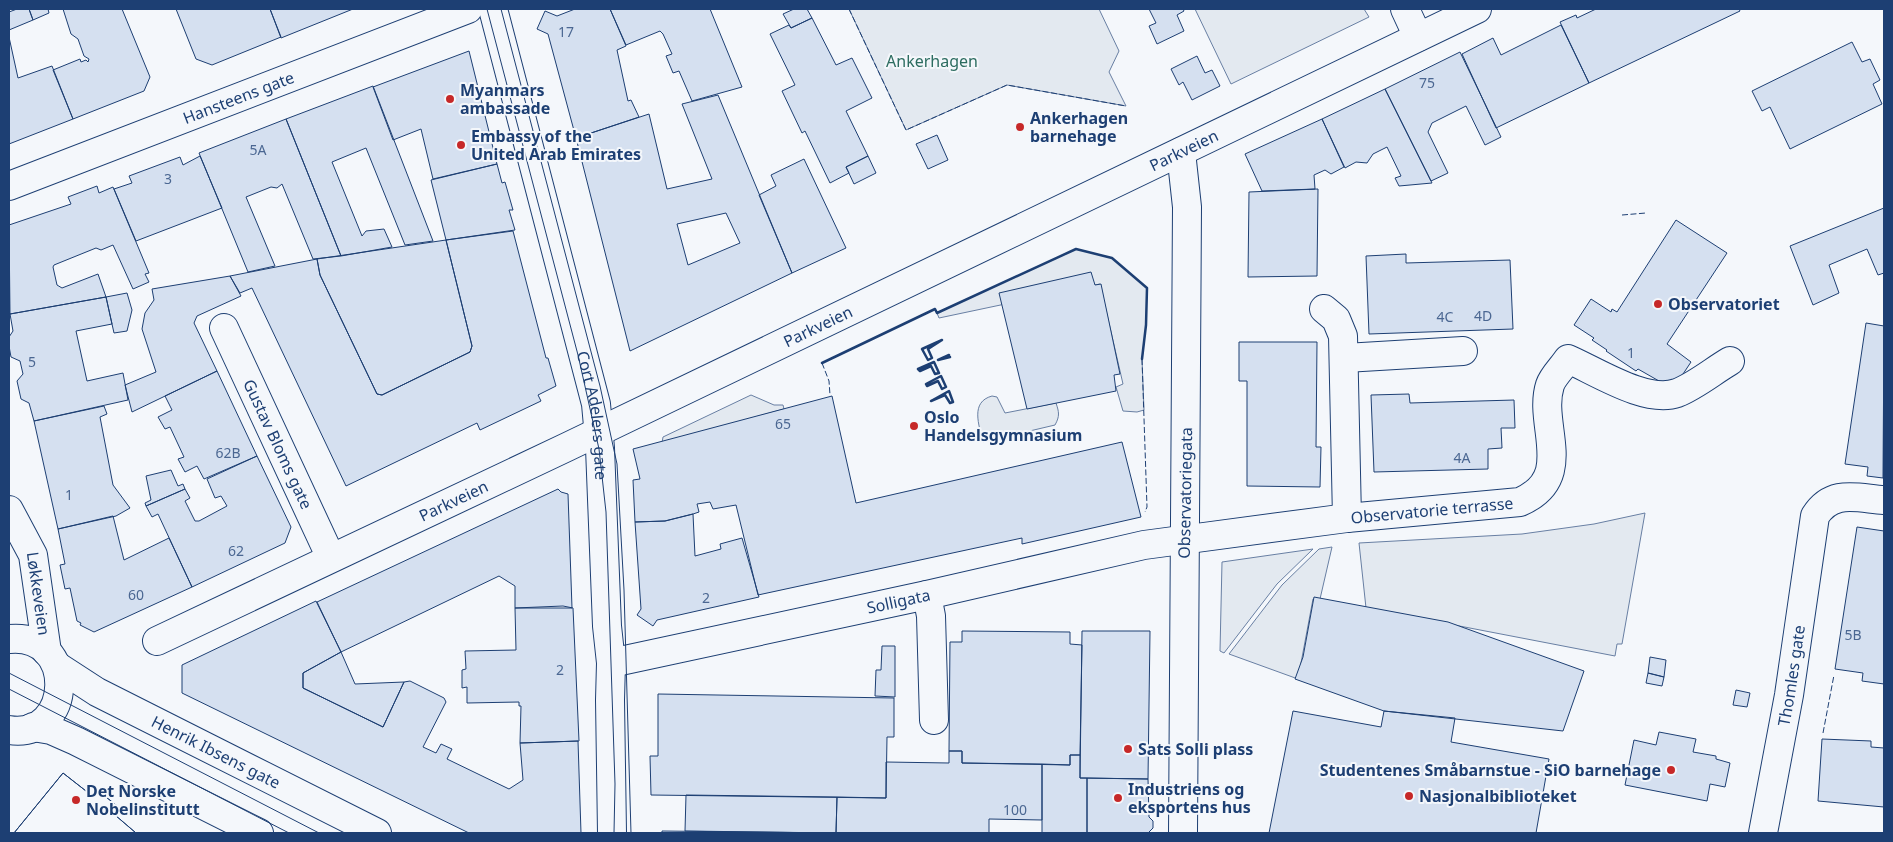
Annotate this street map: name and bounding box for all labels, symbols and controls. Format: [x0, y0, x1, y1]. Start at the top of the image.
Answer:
house number: 17 [558, 22, 574, 41]
park label: Ankerhagen [886, 50, 978, 72]
street label: Hansteens gate [180, 66, 297, 129]
house number: 75 [1419, 73, 1435, 92]
place label: Myanmars ambassade [460, 79, 550, 119]
marker: Myanmars ambassade [444, 93, 456, 105]
place label: Ankerhagen barnehage [1030, 107, 1128, 147]
marker: Ankerhagen barnehage [1014, 121, 1026, 133]
street label: Parkveien [1146, 124, 1222, 176]
place label: Embassy of the United Arab Emirates [471, 125, 641, 165]
marker: Embassy of the United Arab Emirates [455, 139, 467, 151]
house number: 5A [250, 140, 267, 159]
house number: 3 [164, 169, 172, 188]
place label: Observatoriet [1668, 293, 1780, 315]
marker: Observatoriet [1652, 298, 1664, 310]
street label: Parkveien [780, 300, 856, 352]
house number: 4D [1474, 306, 1492, 325]
house number: 4C [1437, 307, 1454, 326]
house number: 1 [1627, 343, 1635, 362]
street label: Cort Adelers gate [572, 348, 612, 480]
house number: 5 [28, 352, 36, 371]
street label: Gustav Bloms gate [238, 376, 318, 513]
place label: Oslo Handelsgymnasium [924, 406, 1082, 446]
house number: 65 [775, 414, 791, 433]
marker: Oslo Handelsgymnasium [908, 420, 920, 432]
street label: Observatoriegata [1173, 427, 1197, 559]
house number: 62B [215, 443, 241, 462]
house number: 4A [1454, 448, 1471, 467]
street label: Parkveien [415, 475, 492, 526]
house number: 1 [65, 485, 73, 504]
street label: Observatorie terrasse [1350, 492, 1514, 529]
house number: 62 [228, 541, 244, 560]
street label: Løkkeveien [22, 550, 55, 637]
street label: Solligata [865, 584, 932, 619]
house number: 60 [128, 585, 144, 604]
house number: 2 [702, 588, 710, 607]
street label: Thomles gate [1772, 624, 1810, 728]
house number: 5B [1844, 625, 1862, 644]
house number: 2 [556, 660, 564, 679]
street label: Henrik Ibsens gate [148, 710, 284, 794]
place label: Sats Solli plass [1138, 738, 1253, 760]
marker: Sats Solli plass [1122, 743, 1134, 755]
place label: Studentenes Småbarnstue - SiO barnehage [1320, 759, 1661, 781]
marker: Studentenes Småbarnstue - SiO barnehage [1665, 764, 1677, 776]
place label: Industriens og eksportens hus [1128, 778, 1251, 818]
place label: Det Norske Nobelinstitutt [86, 780, 200, 820]
place label: Nasjonalbiblioteket [1419, 785, 1577, 807]
marker: Nasjonalbiblioteket [1403, 790, 1415, 802]
marker: Industriens og eksportens hus [1112, 792, 1124, 804]
marker: Det Norske Nobelinstitutt [70, 794, 82, 806]
house number: 100 [1003, 800, 1027, 819]

